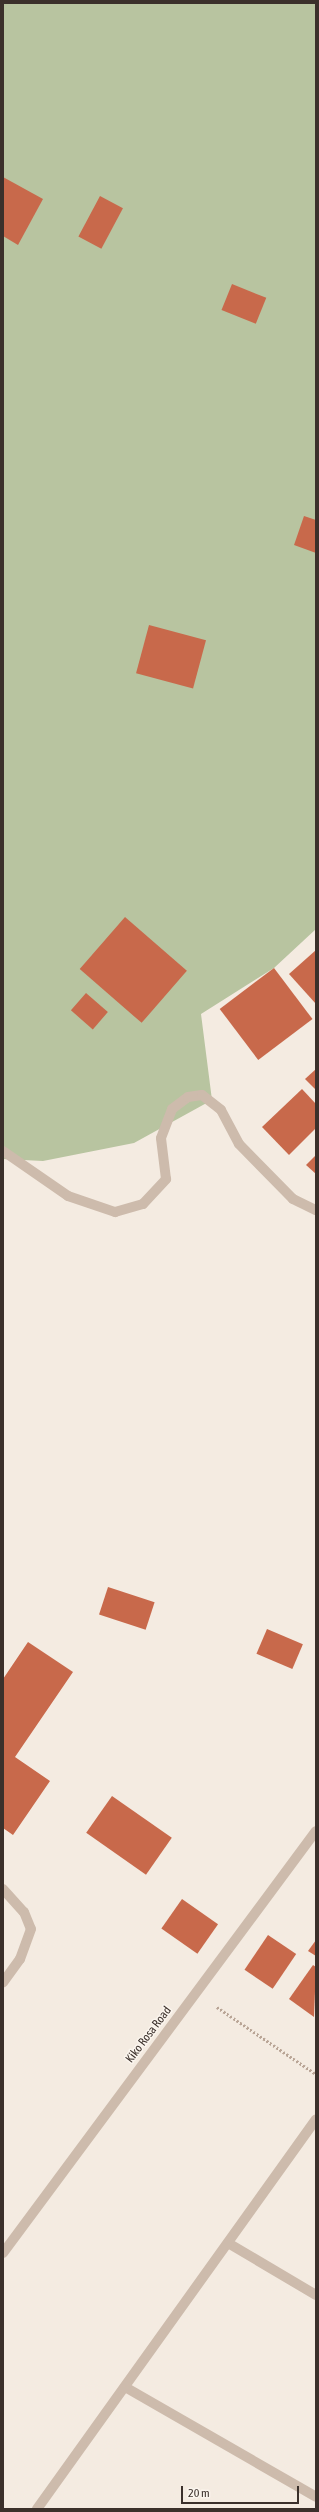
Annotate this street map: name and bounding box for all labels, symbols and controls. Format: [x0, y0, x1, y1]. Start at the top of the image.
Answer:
street label: Kiko Rosa Road [123, 2004, 175, 2066]
scale bar [183, 2478, 301, 2504]
text: 20 m [188, 2486, 210, 2500]

